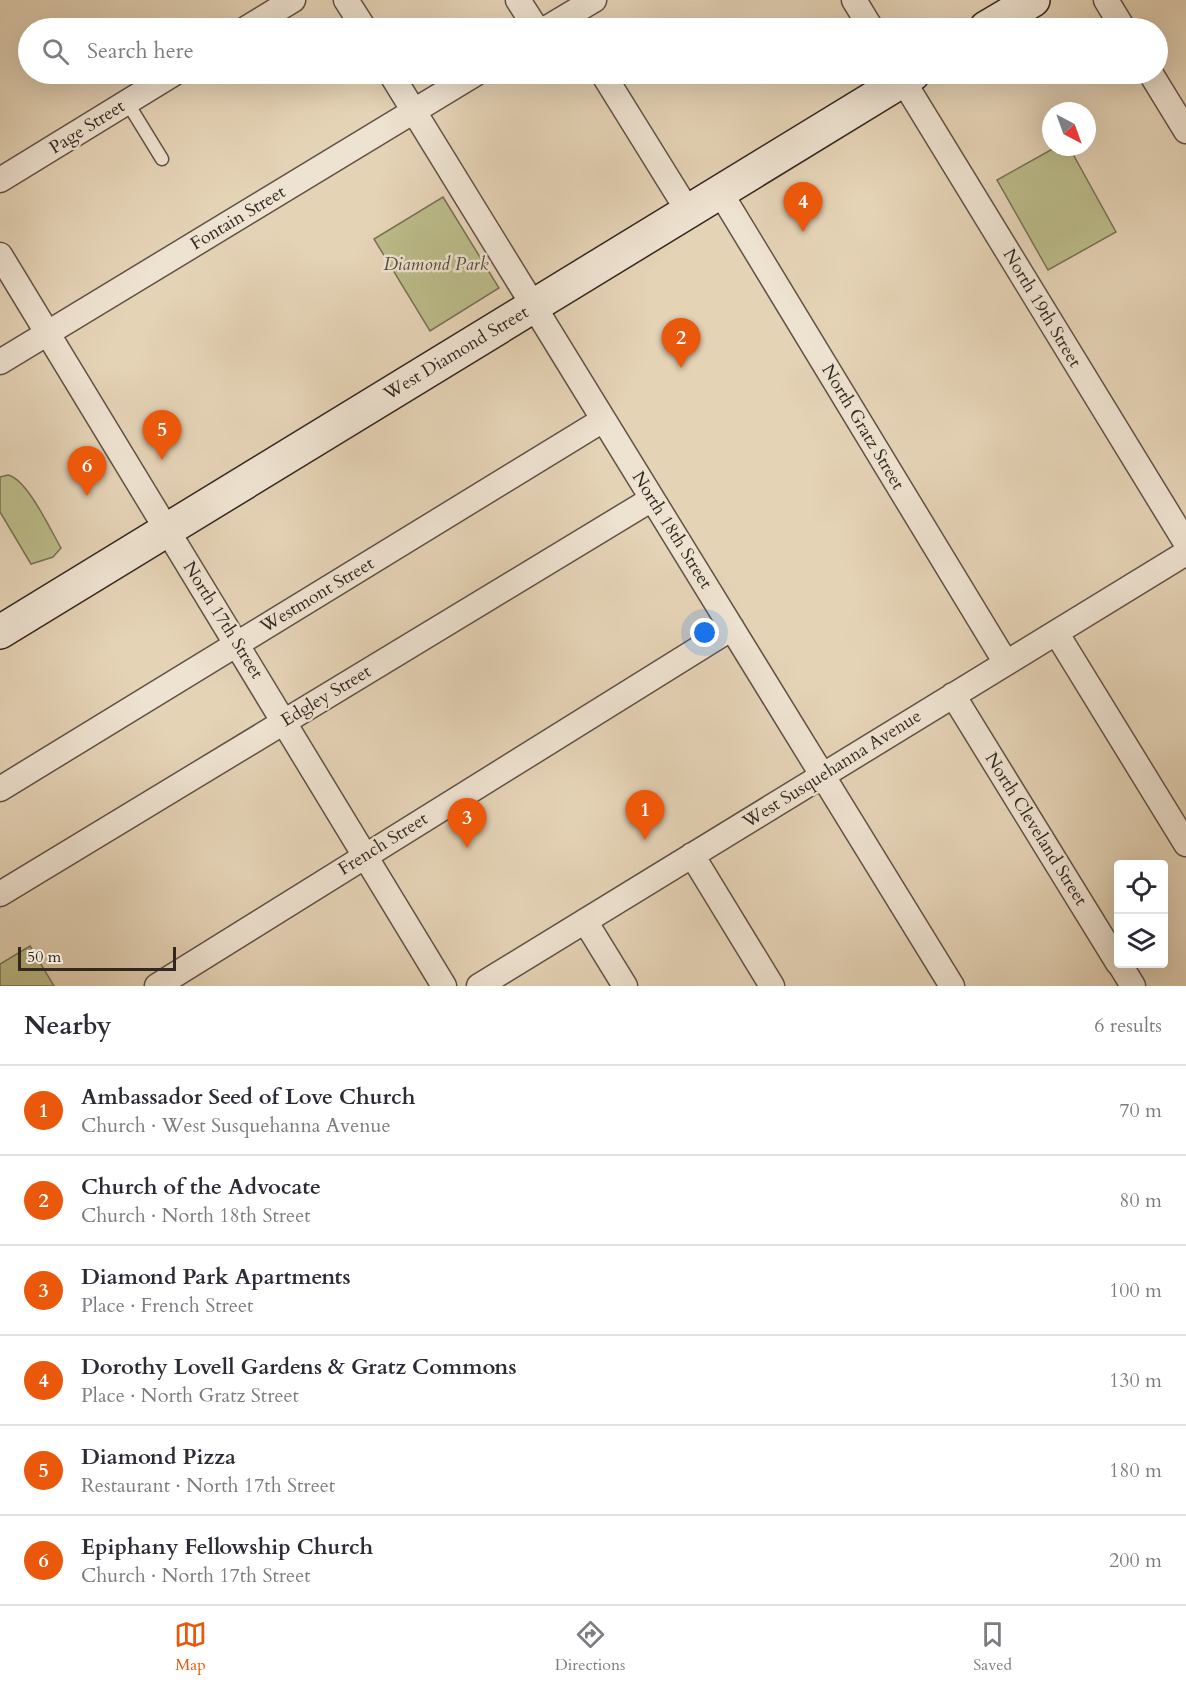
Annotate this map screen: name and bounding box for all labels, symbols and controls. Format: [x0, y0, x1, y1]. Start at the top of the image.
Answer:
search box [18, 18, 1168, 84]
icon: search [39, 35, 72, 68]
text: Search here [87, 36, 194, 66]
street label: Page Street [44, 94, 130, 160]
north arrow [1042, 102, 1096, 156]
street label: Fontain Street [186, 180, 291, 256]
pin: 4 [784, 182, 822, 232]
street label: North 19th Street [997, 244, 1087, 372]
park label: Diamond Park [383, 252, 489, 277]
street label: West Diamond Street [378, 300, 533, 407]
pin: 2 [662, 318, 700, 368]
street label: North Gratz Street [816, 359, 911, 495]
pin: 5 [142, 410, 182, 460]
pin: 6 [68, 446, 106, 496]
street label: North 18th Street [626, 466, 718, 594]
street label: Westmont Street [255, 551, 379, 639]
street label: North 17th Street [177, 556, 269, 684]
your location [690, 618, 719, 647]
street label: Edgley Street [276, 659, 376, 733]
street label: West Susquehanna Avenue [737, 704, 926, 835]
street label: North Cleveland Street [979, 748, 1093, 911]
pin: 1 [626, 790, 664, 840]
pin: 3 [448, 798, 486, 848]
street label: French Street [333, 806, 433, 881]
map controls [1114, 860, 1168, 968]
button: locate [1114, 860, 1168, 914]
button: layers [1114, 914, 1168, 968]
scale bar [18, 944, 176, 971]
text: 50 m [27, 946, 61, 968]
text: Nearby [24, 1008, 112, 1043]
text: 6 results [1094, 1012, 1162, 1039]
text: Ambassador Seed of Love Church [81, 1082, 415, 1112]
text: 1 [38, 1097, 49, 1124]
text: 70 m [1119, 1097, 1162, 1124]
text: Church · West Susquehanna Avenue [81, 1112, 391, 1139]
text: Church of the Advocate [81, 1172, 321, 1202]
text: 2 [38, 1187, 49, 1214]
text: 80 m [1119, 1187, 1162, 1214]
text: Church · North 18th Street [81, 1202, 311, 1229]
text: Diamond Park Apartments [81, 1262, 351, 1292]
text: 3 [38, 1277, 49, 1304]
text: 100 m [1109, 1277, 1162, 1304]
text: Place · French Street [81, 1292, 253, 1319]
text: Dorothy Lovell Gardens & Gratz Commons [81, 1352, 517, 1382]
text: 4 [38, 1367, 49, 1394]
text: 130 m [1109, 1367, 1162, 1394]
text: Place · North Gratz Street [81, 1382, 299, 1409]
text: Diamond Pizza [81, 1442, 236, 1472]
text: 5 [38, 1457, 49, 1484]
text: 180 m [1109, 1457, 1162, 1484]
text: Restaurant · North 17th Street [81, 1472, 335, 1499]
text: Epiphany Fellowship Church [81, 1532, 373, 1562]
text: 6 [38, 1547, 49, 1574]
text: 200 m [1109, 1547, 1162, 1574]
text: Church · North 17th Street [81, 1562, 311, 1589]
tab: Map [174, 1618, 207, 1676]
tab: Directions [555, 1618, 625, 1676]
tab: Saved [973, 1618, 1012, 1676]

